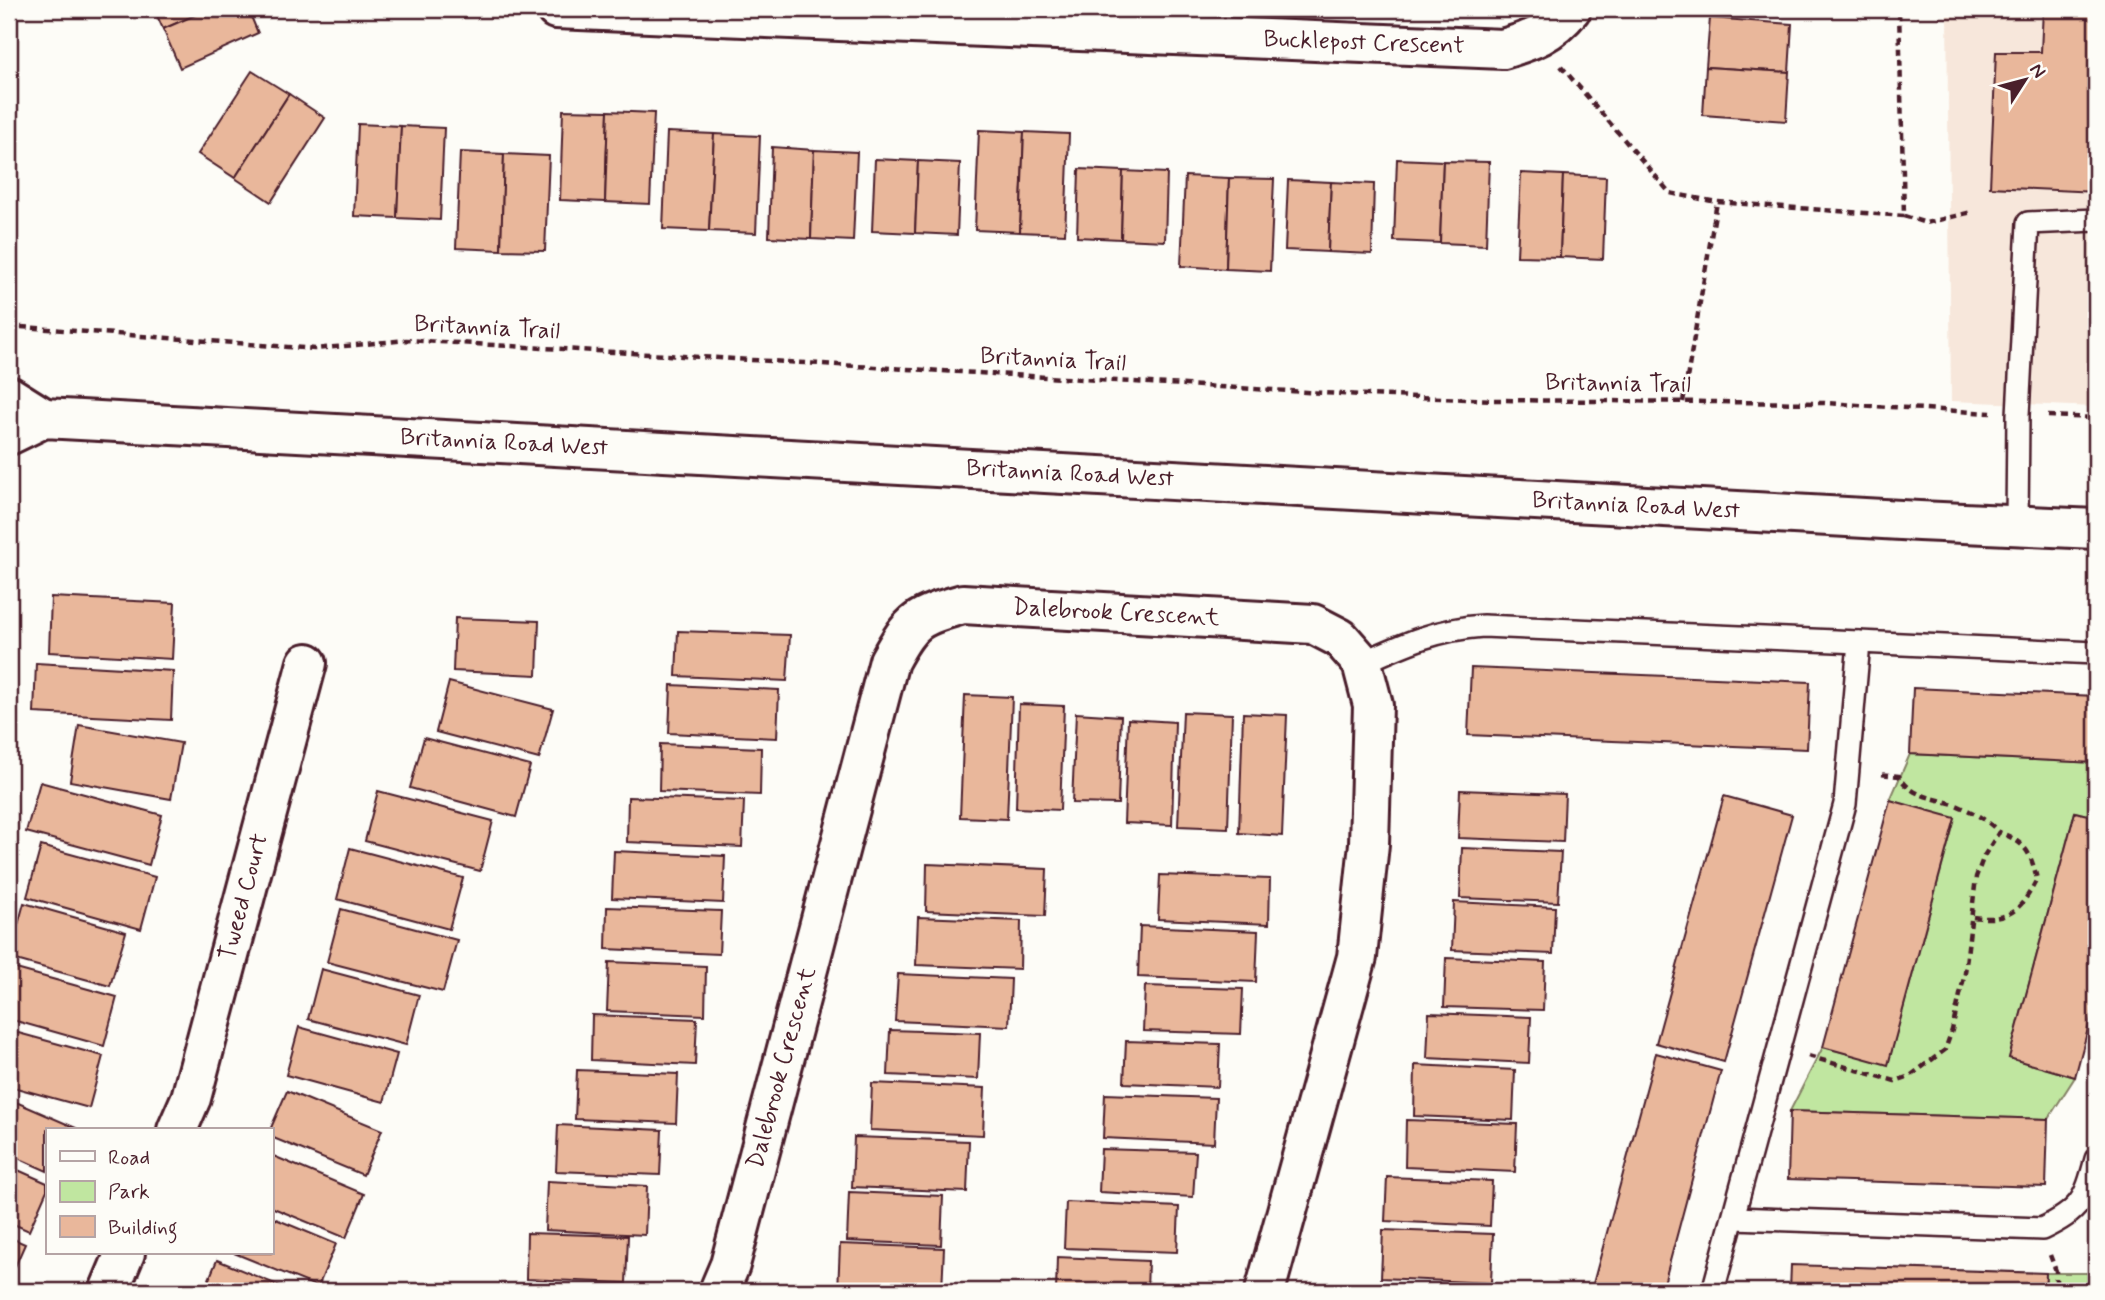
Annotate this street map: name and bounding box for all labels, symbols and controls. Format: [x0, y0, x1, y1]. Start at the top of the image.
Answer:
street label: Bucklepost Crescent [1263, 24, 1465, 62]
north arrow [1990, 46, 2060, 116]
text: N [2024, 58, 2051, 83]
street label: Britannia Trail [413, 309, 561, 347]
street label: Britannia Trail [979, 341, 1127, 379]
street label: Britannia Trail [1545, 367, 1691, 401]
street label: Britannia Road West [399, 422, 609, 464]
street label: Britannia Road West [965, 453, 1175, 495]
street label: Britannia Road West [1531, 485, 1741, 527]
street label: Dalebrook Crescent [1012, 592, 1220, 634]
street label: Tweed Court [212, 830, 276, 964]
street label: Dalebrook Crescent [740, 964, 824, 1172]
legend [46, 1128, 273, 1254]
text: Road [108, 1144, 150, 1172]
text: Park [108, 1178, 150, 1206]
text: Building [108, 1214, 178, 1244]

